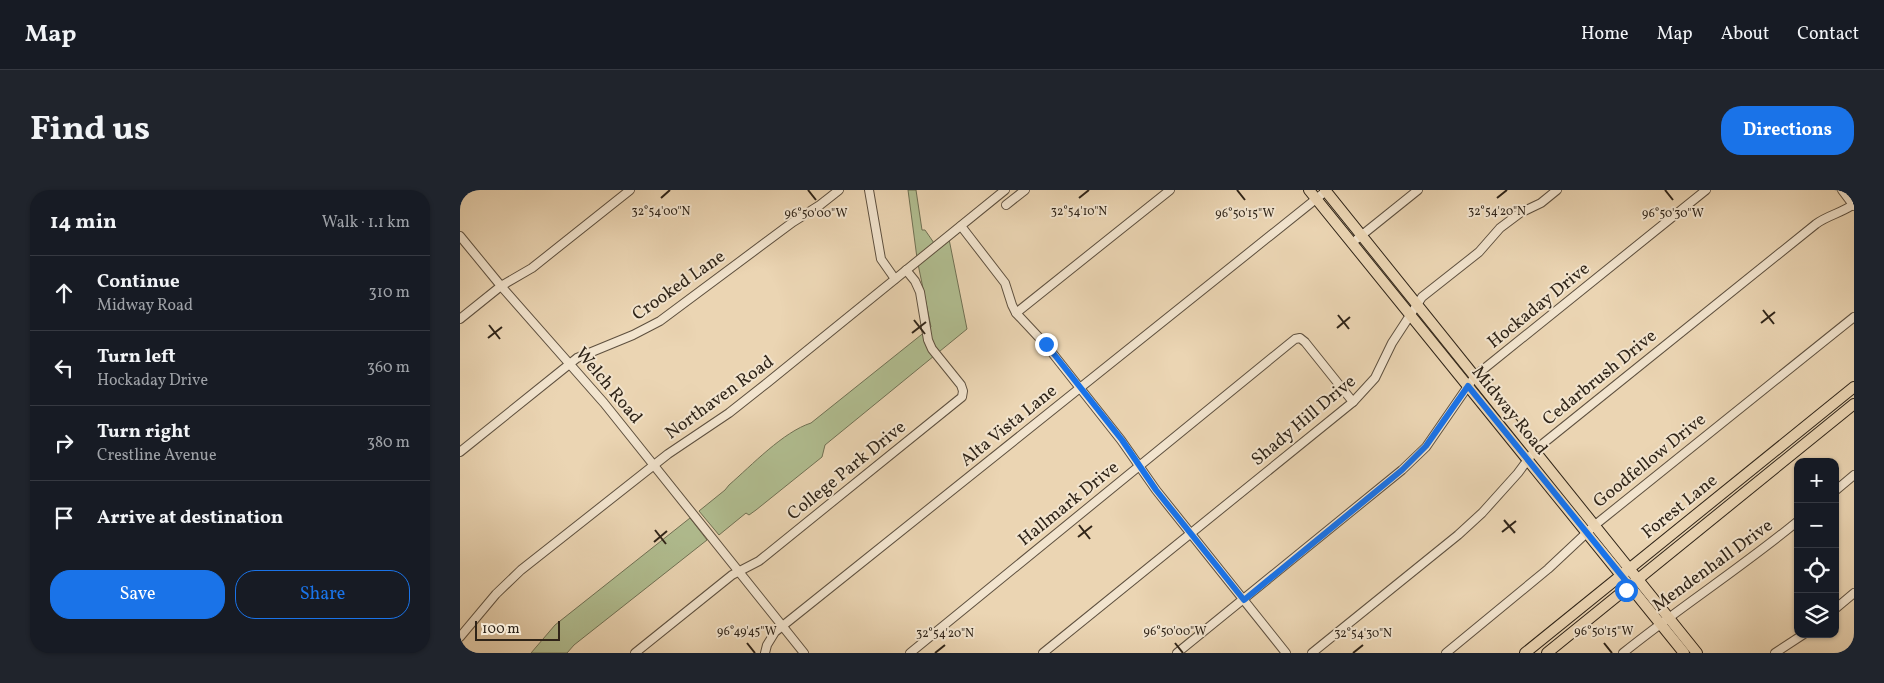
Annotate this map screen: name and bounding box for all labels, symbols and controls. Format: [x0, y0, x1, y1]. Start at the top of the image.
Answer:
text: Map [25, 18, 76, 52]
text: Home [1581, 22, 1629, 47]
text: Map [1657, 22, 1693, 47]
text: About [1721, 22, 1769, 47]
text: Contact [1797, 22, 1859, 47]
text: Find us [30, 106, 150, 154]
button: Directions [1721, 106, 1854, 155]
text: 32°54'00"N [631, 204, 691, 220]
text: 32°54'10"N [1051, 204, 1107, 220]
text: 32°54'20"N [1468, 204, 1526, 220]
text: 96°50'00"W [784, 206, 848, 222]
text: 96°50'15"W [1215, 206, 1275, 222]
text: 96°50'30"W [1642, 206, 1704, 222]
text: 14 min [50, 208, 117, 237]
text: Walk · 1.1 km [322, 212, 410, 234]
street label: Crooked Lane [627, 245, 731, 327]
street label: Hockaday Drive [1483, 257, 1595, 355]
text: Continue [97, 269, 180, 295]
icon: ahead [50, 279, 78, 307]
text: 310 m [369, 282, 410, 304]
text: Midway Road [97, 295, 193, 317]
street label: Cedarbrush Drive [1538, 324, 1662, 432]
route end [1035, 333, 1058, 356]
street label: Welch Road [568, 342, 648, 430]
text: Turn left [97, 344, 176, 370]
street label: Northaven Road [661, 350, 779, 446]
icon: left [50, 354, 78, 382]
text: 360 m [367, 357, 410, 379]
street label: Midway Road [1465, 361, 1553, 461]
text: Hockaday Drive [97, 370, 208, 392]
street label: Shady Hill Drive [1246, 370, 1362, 472]
street label: Alta Vista Lane [955, 379, 1063, 473]
street label: Goodfellow Drive [1588, 408, 1712, 514]
street label: College Park Drive [782, 415, 912, 527]
text: Turn right [97, 419, 190, 445]
icon: right [50, 429, 78, 457]
text: 380 m [367, 432, 410, 454]
text: Crestline Avenue [97, 445, 216, 467]
street label: Hallmark Drive [1013, 456, 1125, 552]
map controls [1794, 458, 1839, 638]
button: + [1794, 458, 1839, 503]
street label: Forest Lane [1637, 469, 1723, 545]
button: − [1794, 503, 1839, 548]
icon: arrive [50, 504, 78, 532]
text: Arrive at destination [97, 505, 283, 531]
street label: Mendenhall Drive [1648, 514, 1778, 618]
button: locate [1794, 548, 1839, 593]
button: Save [50, 570, 225, 619]
button: Share [235, 570, 410, 619]
route start [1615, 579, 1638, 602]
button: layers [1794, 593, 1839, 638]
scale bar [475, 618, 560, 641]
text: 100 m [482, 620, 520, 639]
text: 96°49'45"W [717, 624, 777, 640]
text: 96°50'00"W [1143, 624, 1207, 640]
text: 96°50'15"W [1574, 624, 1634, 640]
text: 32°54'20"N [916, 626, 974, 642]
text: 32°54'30"N [1334, 626, 1392, 642]

